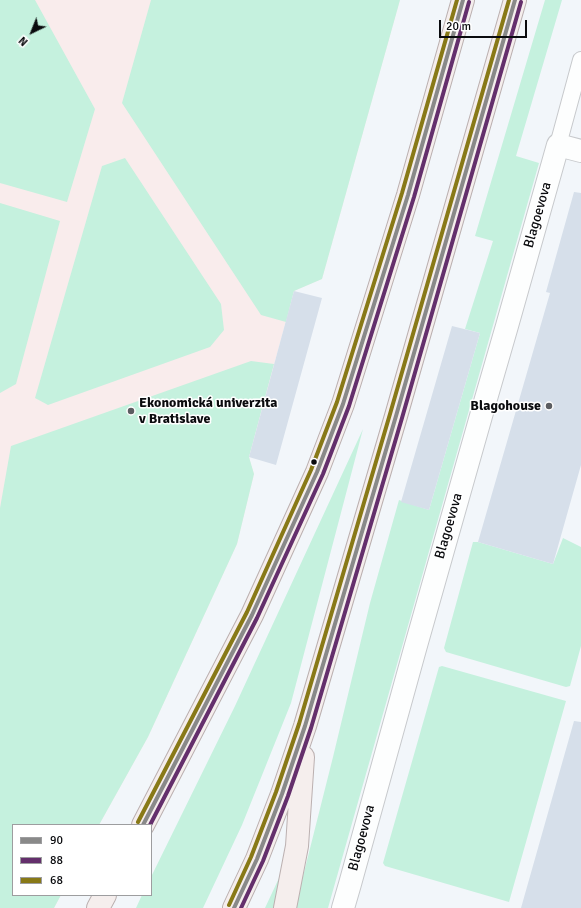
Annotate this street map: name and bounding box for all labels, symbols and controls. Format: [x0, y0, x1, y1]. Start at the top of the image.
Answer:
north arrow [12, 12, 52, 52]
scale bar [441, 12, 529, 38]
text: 20 m [446, 19, 471, 34]
text: N [16, 34, 31, 49]
street label: Blagoevova [521, 180, 555, 250]
place label: Ekonomická univerzita v Bratislave [139, 395, 278, 428]
place label: Blagohouse [470, 398, 541, 414]
marker: Blagohouse [544, 401, 554, 411]
marker: Ekonomická univerzita v Bratislave [126, 406, 136, 416]
unlabelled marker [309, 457, 319, 467]
street label: Blagoevova [432, 491, 466, 561]
street label: Blagoevova [345, 803, 379, 873]
legend [12, 824, 152, 896]
text: 90 [50, 833, 63, 848]
text: 88 [50, 853, 63, 868]
text: 68 [50, 873, 63, 888]

